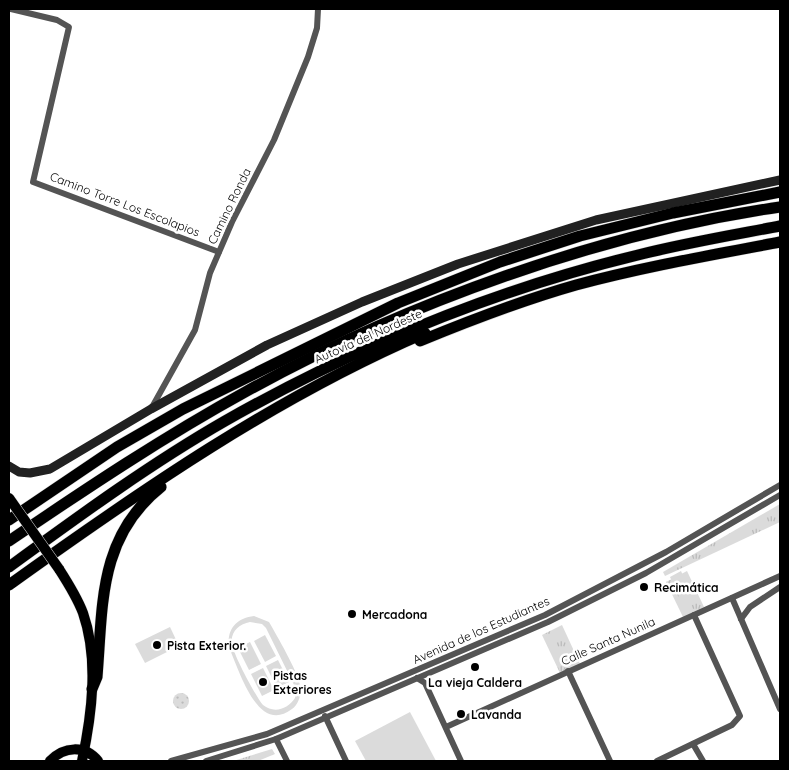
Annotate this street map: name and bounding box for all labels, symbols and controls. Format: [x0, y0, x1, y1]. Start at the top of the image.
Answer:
street label: Camino Ronda [204, 166, 254, 246]
street label: Camino Torre Los Escolapios [48, 168, 202, 240]
street label: Autovía del Nordeste [312, 305, 424, 366]
place label: Recimática [654, 580, 718, 595]
marker: Recimática [638, 581, 650, 593]
street label: Avenida de los Estudiantes [410, 593, 552, 667]
place label: Mercadona [362, 607, 427, 622]
marker: Mercadona [346, 608, 358, 620]
street label: Calle Santa Nunila [559, 614, 657, 668]
place label: Pista Exterior. [167, 638, 246, 653]
marker: Pista Exterior. [151, 639, 163, 651]
marker: La vieja Caldera [469, 661, 481, 673]
place label: Pistas Exteriores [273, 668, 332, 697]
place label: La vieja Caldera [428, 675, 522, 690]
marker: Pistas Exteriores [257, 676, 269, 688]
place label: Lavanda [471, 707, 522, 722]
marker: Lavanda [455, 708, 467, 720]

